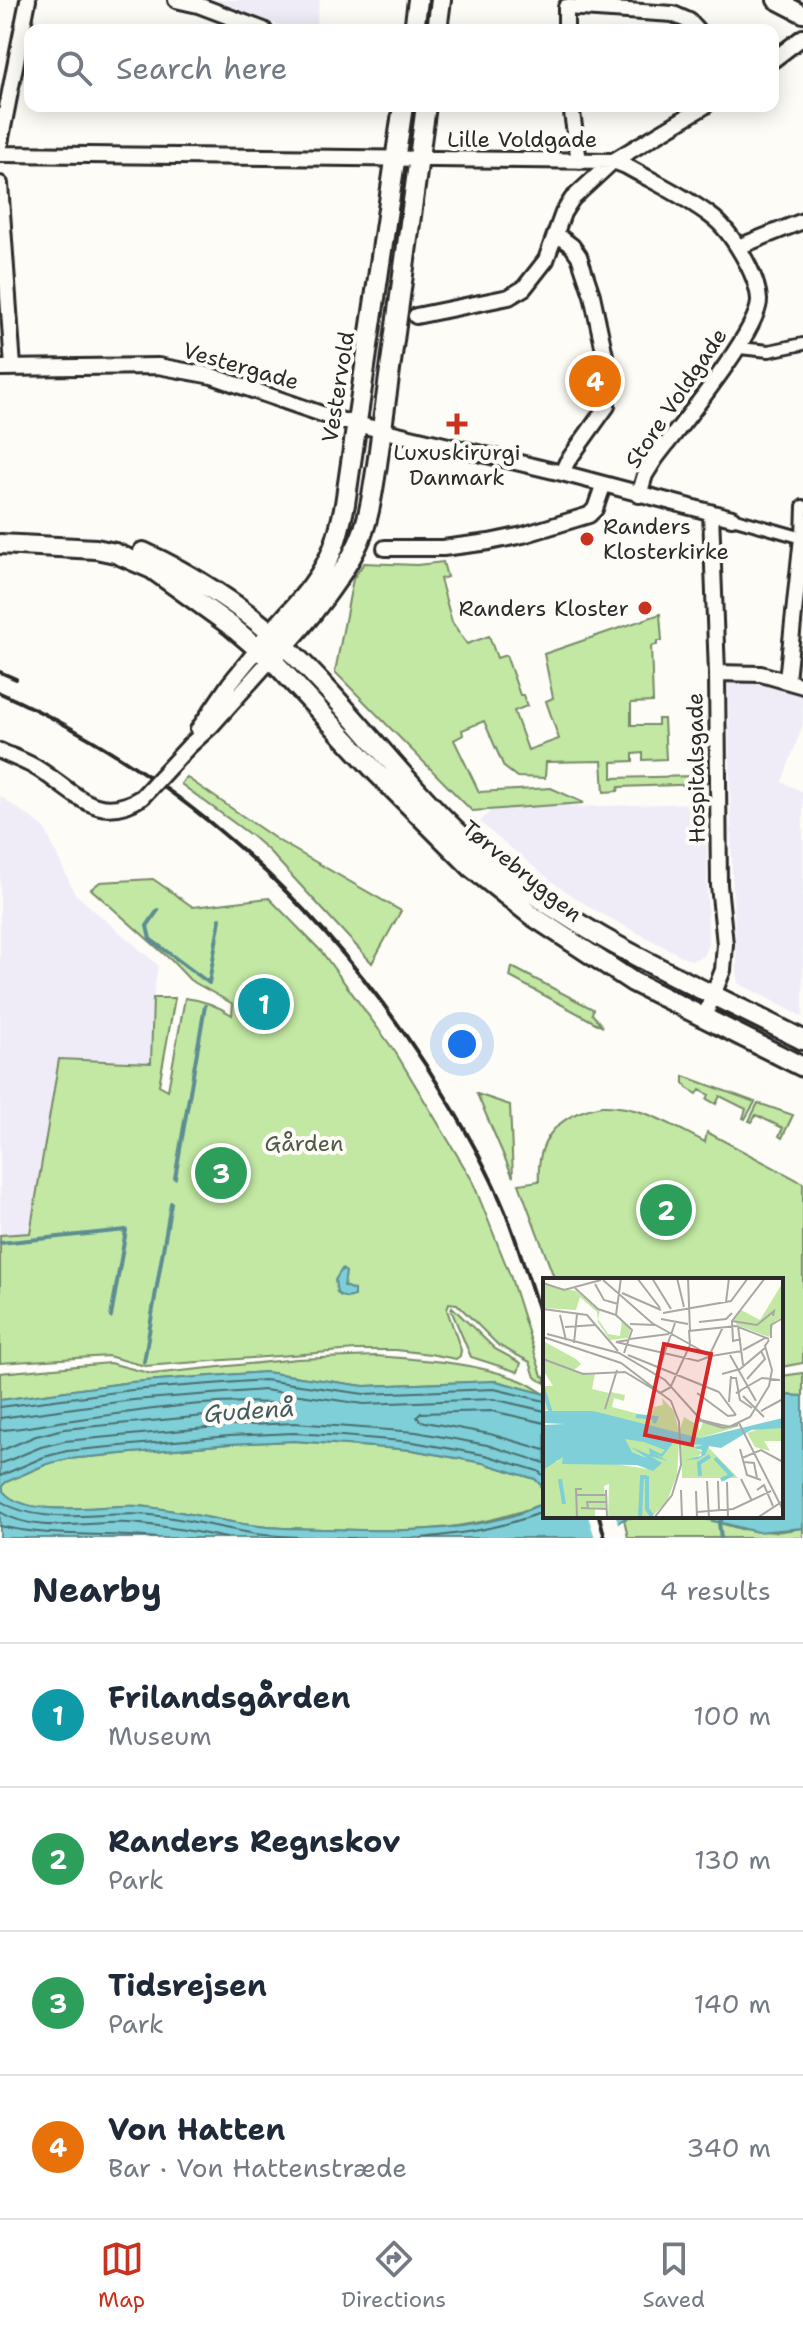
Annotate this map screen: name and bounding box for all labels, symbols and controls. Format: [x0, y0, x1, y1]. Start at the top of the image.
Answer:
search box [24, 24, 779, 112]
icon: search [52, 46, 96, 90]
text: Search here [116, 48, 287, 89]
street label: Lille Voldgade [447, 125, 597, 154]
street label: Store Voldgade [618, 322, 734, 474]
street label: Vestervold [315, 329, 361, 445]
street label: Vestergade [180, 336, 302, 396]
pin: 4 [569, 351, 621, 411]
marker: Luxuskirurgi Danmark [446, 413, 468, 435]
place label: Luxuskirurgi Danmark [393, 438, 521, 492]
place label: Randers Klosterkirke [603, 512, 729, 566]
marker: Randers Klosterkirke [578, 530, 596, 548]
place label: Randers Kloster [458, 594, 629, 623]
marker: Randers Kloster [636, 599, 654, 617]
street label: Hospitalsgade [680, 692, 712, 844]
street label: Tørvebryggen [456, 814, 588, 928]
pin: 1 [238, 974, 290, 1034]
your location [442, 1024, 482, 1064]
park label: Gården [265, 1129, 343, 1158]
pin: 3 [195, 1143, 247, 1203]
pin: 2 [640, 1180, 692, 1240]
inset map [543, 1278, 783, 1518]
water label: Gudenå [203, 1392, 295, 1430]
text: Nearby [32, 1567, 162, 1613]
text: 4 results [659, 1573, 771, 1608]
text: Frilandsgården [108, 1677, 350, 1718]
text: 1 [52, 1698, 64, 1733]
text: 100 m [693, 1698, 771, 1733]
text: Museum [108, 1718, 212, 1753]
text: Randers Regnskov [108, 1821, 400, 1862]
text: 2 [49, 1842, 67, 1877]
text: 130 m [694, 1842, 771, 1877]
text: Park [108, 1862, 164, 1897]
text: Tidsrejsen [108, 1965, 267, 2006]
text: 3 [49, 1986, 67, 2021]
text: 140 m [694, 1986, 771, 2021]
text: Park [108, 2006, 164, 2041]
text: Von Hatten [108, 2109, 285, 2150]
text: 4 [49, 2130, 67, 2165]
text: 340 m [686, 2130, 771, 2165]
text: Bar · Von Hattenstræde [108, 2150, 407, 2185]
tab: Map [98, 2237, 145, 2314]
tab: Directions [341, 2237, 446, 2314]
tab: Saved [642, 2237, 705, 2314]

